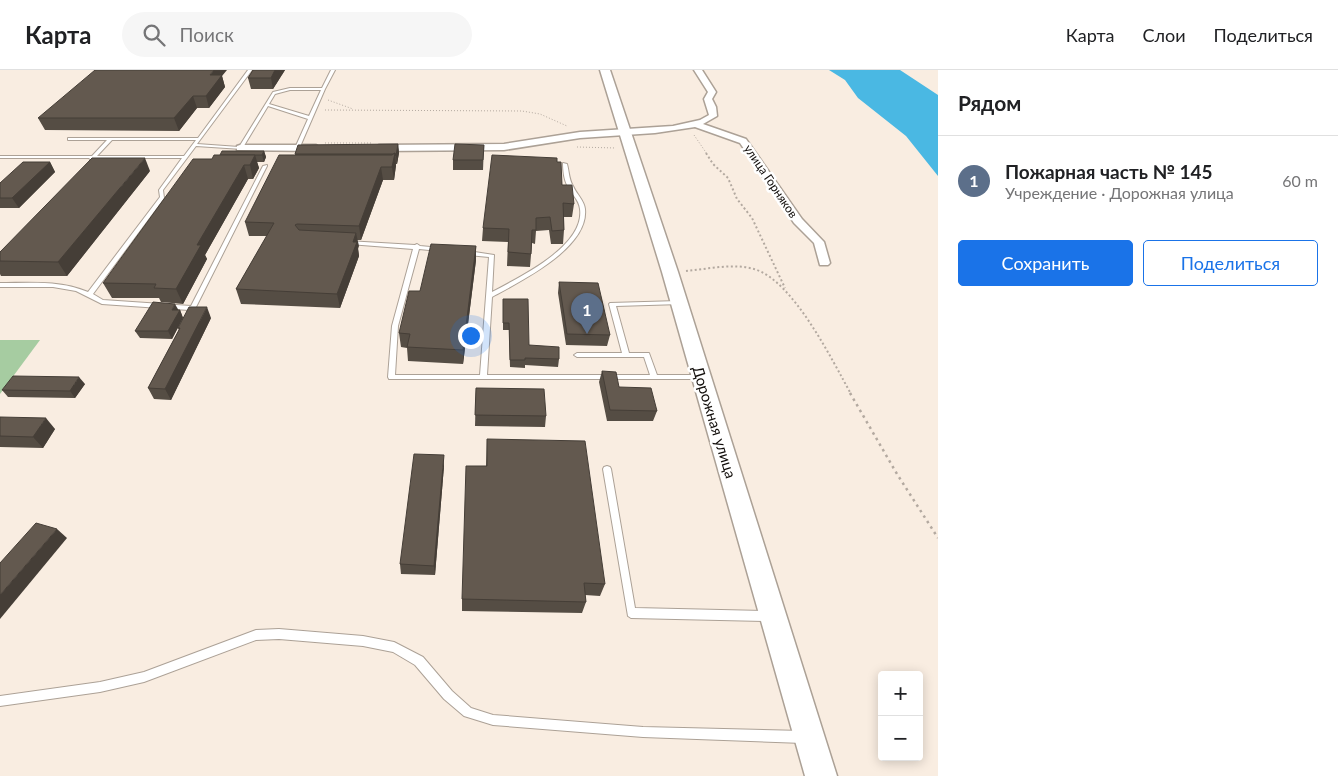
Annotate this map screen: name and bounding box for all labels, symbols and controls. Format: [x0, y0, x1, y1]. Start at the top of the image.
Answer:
search box [122, 12, 472, 57]
text: Карта [25, 20, 92, 49]
icon: search [140, 21, 168, 49]
text: Поиск [180, 23, 234, 46]
text: Карта [1066, 24, 1114, 46]
text: Слои [1142, 24, 1186, 46]
text: Поделиться [1214, 24, 1313, 46]
text: Рядом [958, 90, 1021, 115]
street label: улица Горняков [741, 142, 801, 221]
text: Пожарная часть № 145 [1005, 160, 1213, 183]
text: 1 [969, 171, 979, 190]
text: 60 m [1282, 171, 1318, 190]
text: Учреждение · Дорожная улица [1005, 183, 1234, 202]
button: Сохранить [958, 240, 1133, 286]
button: Поделиться [1143, 240, 1318, 286]
pin: 1 [571, 293, 603, 334]
your location [458, 323, 484, 349]
street label: Дорожная улица [689, 364, 741, 480]
map controls [878, 671, 923, 761]
button: + [878, 671, 923, 716]
button: − [878, 716, 923, 761]

